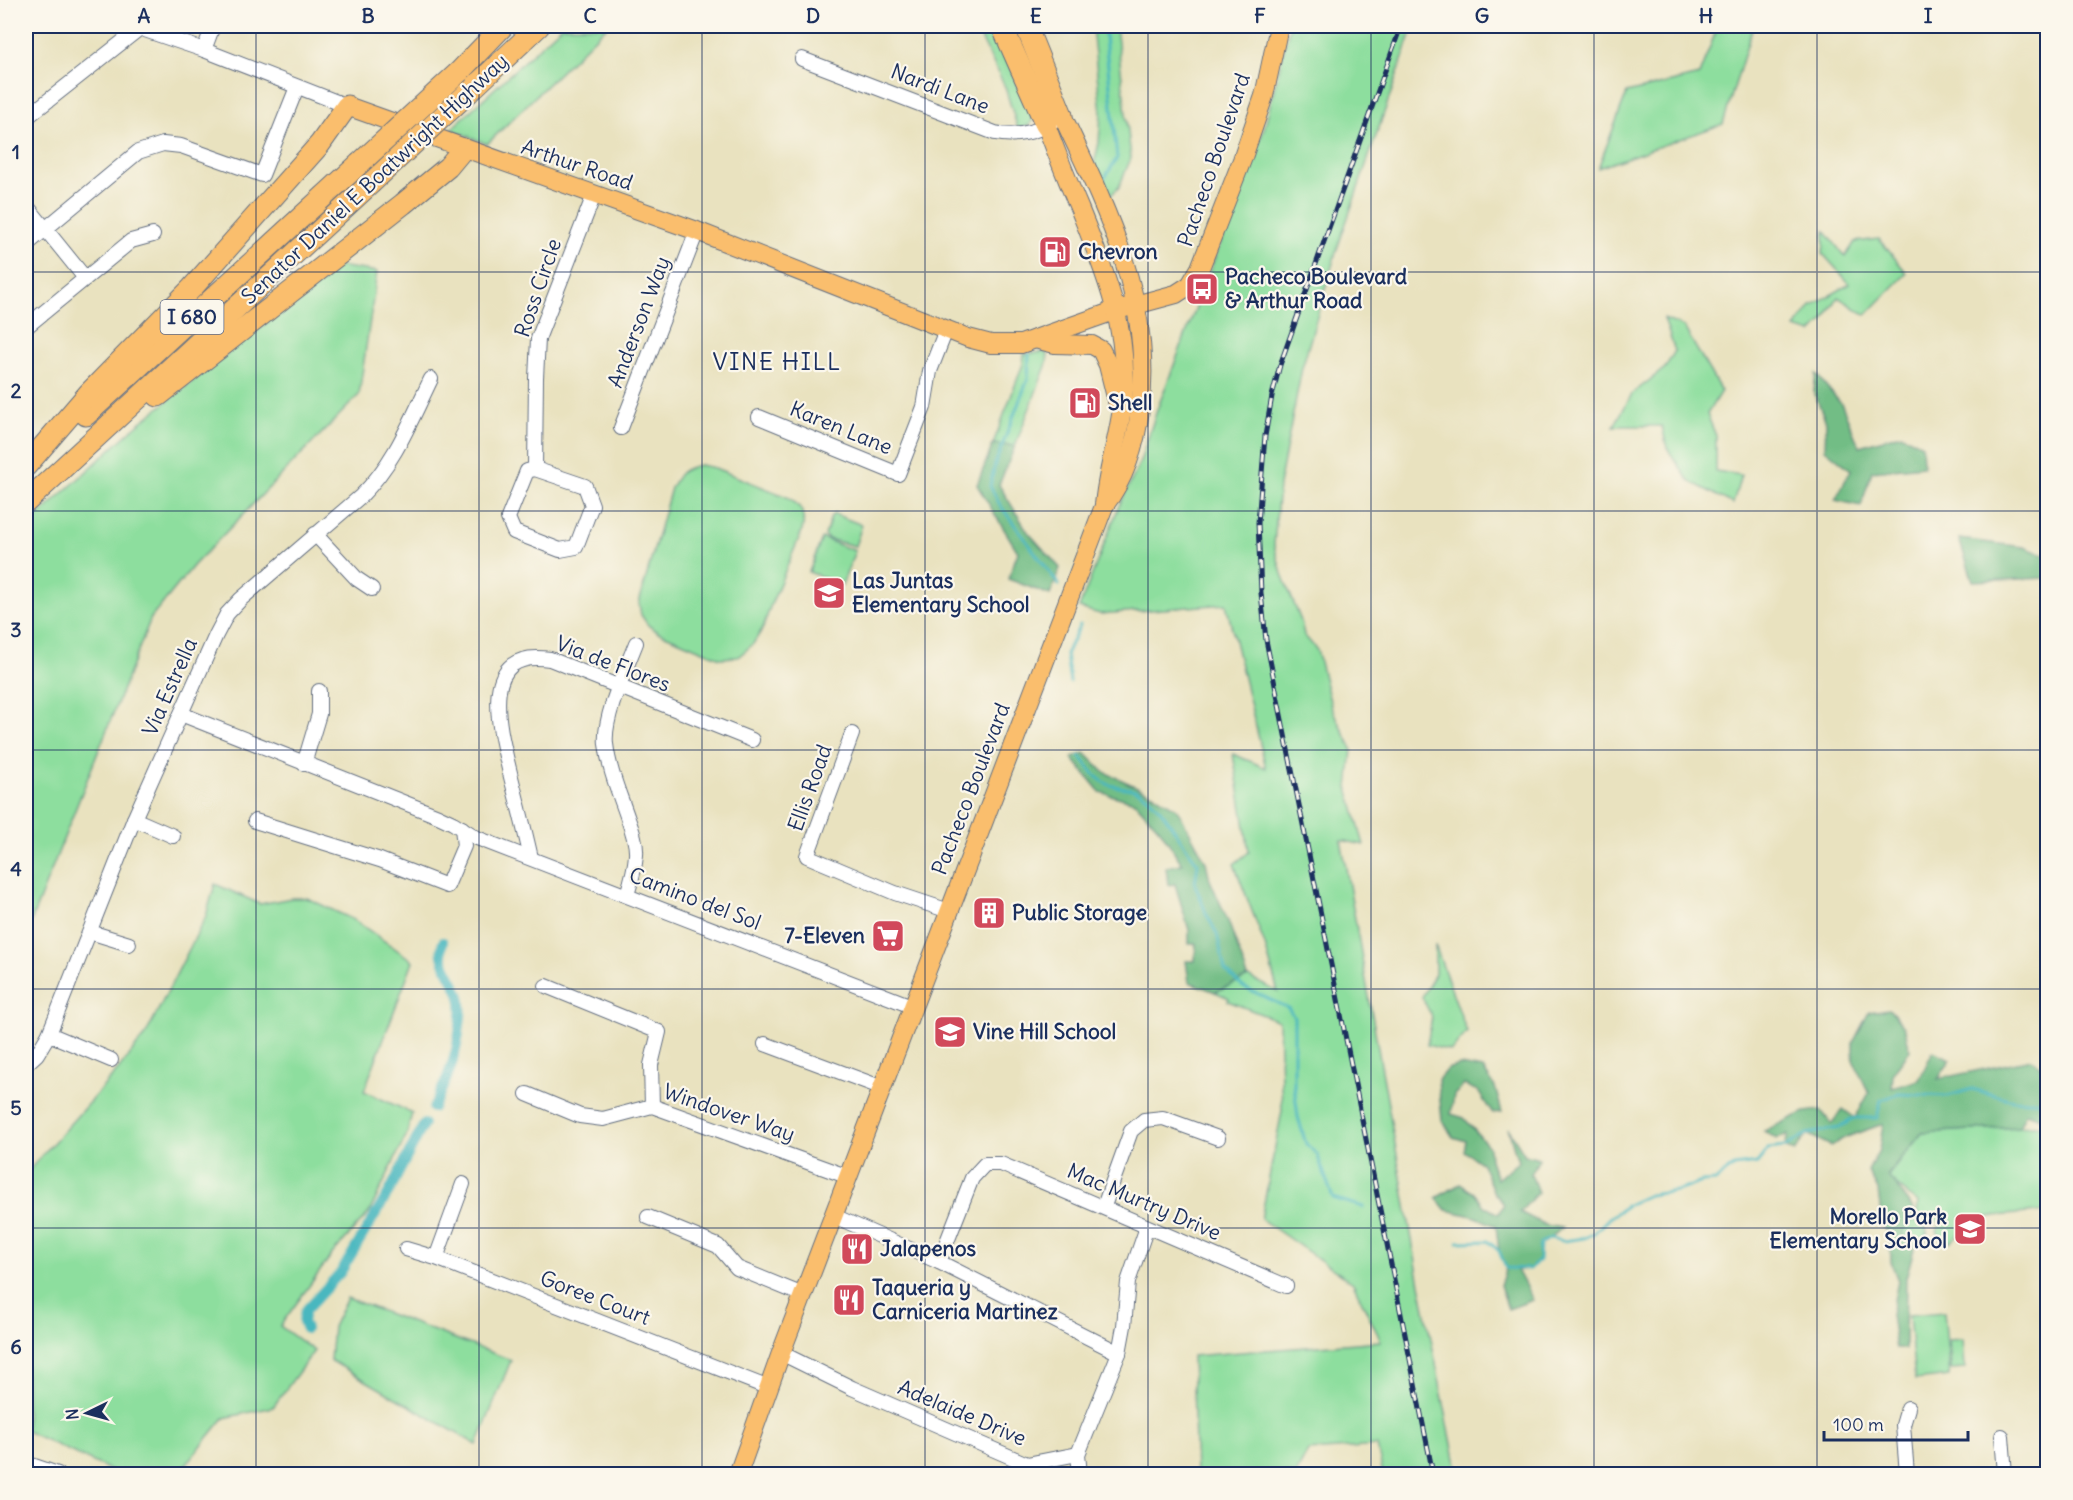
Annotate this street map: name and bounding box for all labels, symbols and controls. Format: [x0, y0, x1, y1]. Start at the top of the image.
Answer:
text: A [138, 3, 151, 28]
text: B [361, 3, 375, 28]
text: C [583, 3, 597, 28]
text: D [806, 3, 820, 28]
text: E [1030, 3, 1042, 28]
text: F [1254, 3, 1266, 28]
text: G [1475, 3, 1489, 28]
text: H [1699, 3, 1713, 28]
text: I [1924, 3, 1933, 28]
street label: Senator Daniel E Boatwright Highway [235, 47, 514, 310]
street label: Nardi Lane [887, 57, 993, 120]
street label: Pacheco Boulevard [1171, 69, 1256, 250]
street label: Arthur Road [518, 133, 637, 196]
text: 1 [12, 139, 20, 164]
fuel station icon: Chevron [1037, 234, 1073, 270]
street label: Ross Circle [508, 235, 567, 341]
place label: Chevron [1078, 238, 1158, 265]
street label: Anderson Way [601, 252, 676, 391]
place label: Pacheco Boulevard & Arthur Road [1225, 263, 1408, 314]
bus stop icon: Pacheco Boulevard & Arthur Road [1184, 271, 1220, 307]
road number: I 680 [160, 300, 224, 334]
district label: VINE HILL [712, 346, 842, 376]
text: 2 [11, 378, 22, 403]
fuel station icon: Shell [1067, 385, 1103, 421]
place label: Shell [1108, 389, 1153, 416]
street label: Karen Lane [786, 395, 896, 460]
place label: Las Juntas Elementary School [852, 567, 1029, 618]
school or university icon: Las Juntas Elementary School [811, 575, 847, 611]
text: 3 [10, 617, 22, 642]
street label: Via de Flores [552, 629, 674, 698]
street label: Via Estrella [136, 634, 203, 740]
street label: Pacheco Boulevard [925, 699, 1016, 879]
street label: Ellis Road [781, 741, 838, 835]
text: 4 [10, 856, 22, 881]
street label: Camino del Sol [625, 861, 765, 936]
building icon: Public Storage [971, 895, 1007, 931]
place label: Public Storage [1012, 899, 1147, 926]
supermarket icon: 7-Eleven [870, 918, 906, 954]
place label: 7-Eleven [784, 922, 865, 949]
school or university icon: Vine Hill School [932, 1014, 968, 1050]
place label: Vine Hill School [973, 1018, 1116, 1045]
street label: Windover Way [660, 1077, 799, 1148]
text: 5 [10, 1095, 22, 1120]
street label: Mac Murtry Drive [1063, 1157, 1225, 1246]
place label: Morello Park Elementary School [1770, 1203, 1947, 1254]
school or university icon: Morello Park Elementary School [1952, 1211, 1988, 1247]
restaurant icon: Jalapenos [839, 1231, 875, 1267]
place label: Jalapenos [880, 1235, 977, 1262]
street label: Goree Court [536, 1264, 654, 1331]
place label: Taqueria y Carniceria Martinez [872, 1274, 1058, 1325]
restaurant icon: Taqueria y Carniceria Martinez [831, 1282, 867, 1318]
text: 6 [10, 1334, 22, 1359]
street label: Adelaide Drive [894, 1373, 1030, 1452]
north arrow [57, 1383, 117, 1443]
scale bar [1824, 1404, 1968, 1442]
text: N [62, 1408, 83, 1421]
text: 100 m [1833, 1413, 1884, 1436]

